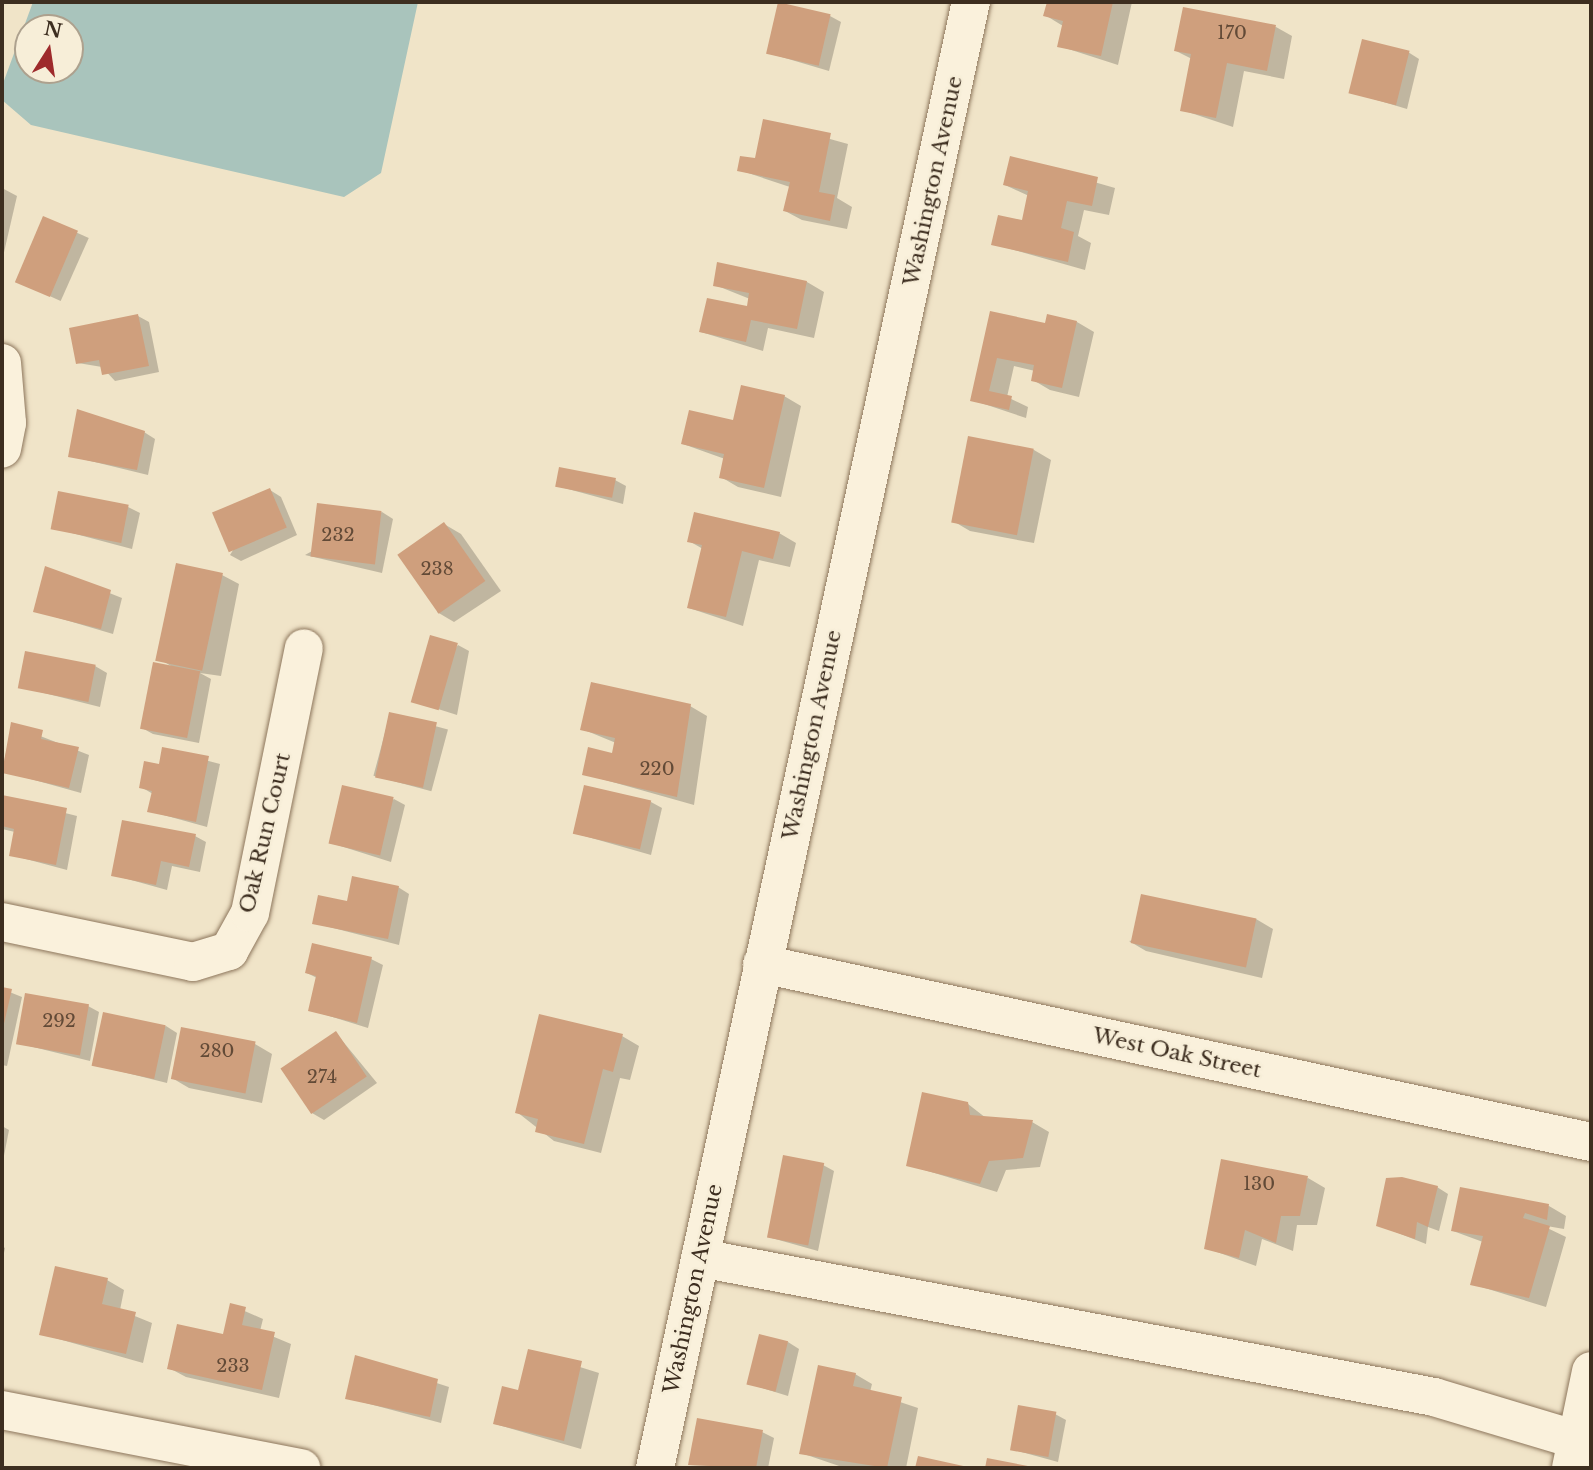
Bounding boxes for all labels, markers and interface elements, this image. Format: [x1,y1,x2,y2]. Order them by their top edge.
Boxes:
north arrow [14,14,84,84]
text: N [42,17,64,43]
house number: 170 [1217,22,1247,44]
street label: Washington Avenue [898,73,968,289]
house number: 232 [321,524,355,546]
house number: 238 [420,558,454,580]
street label: Washington Avenue [777,627,847,843]
street label: Oak Run Court [234,750,296,916]
house number: 220 [639,758,675,780]
house number: 292 [42,1010,76,1032]
street label: West Oak Street [1090,1023,1264,1083]
house number: 280 [200,1040,234,1062]
house number: 274 [307,1066,337,1088]
house number: 130 [1243,1173,1275,1195]
street label: Washington Avenue [658,1181,728,1397]
house number: 233 [216,1355,250,1377]

